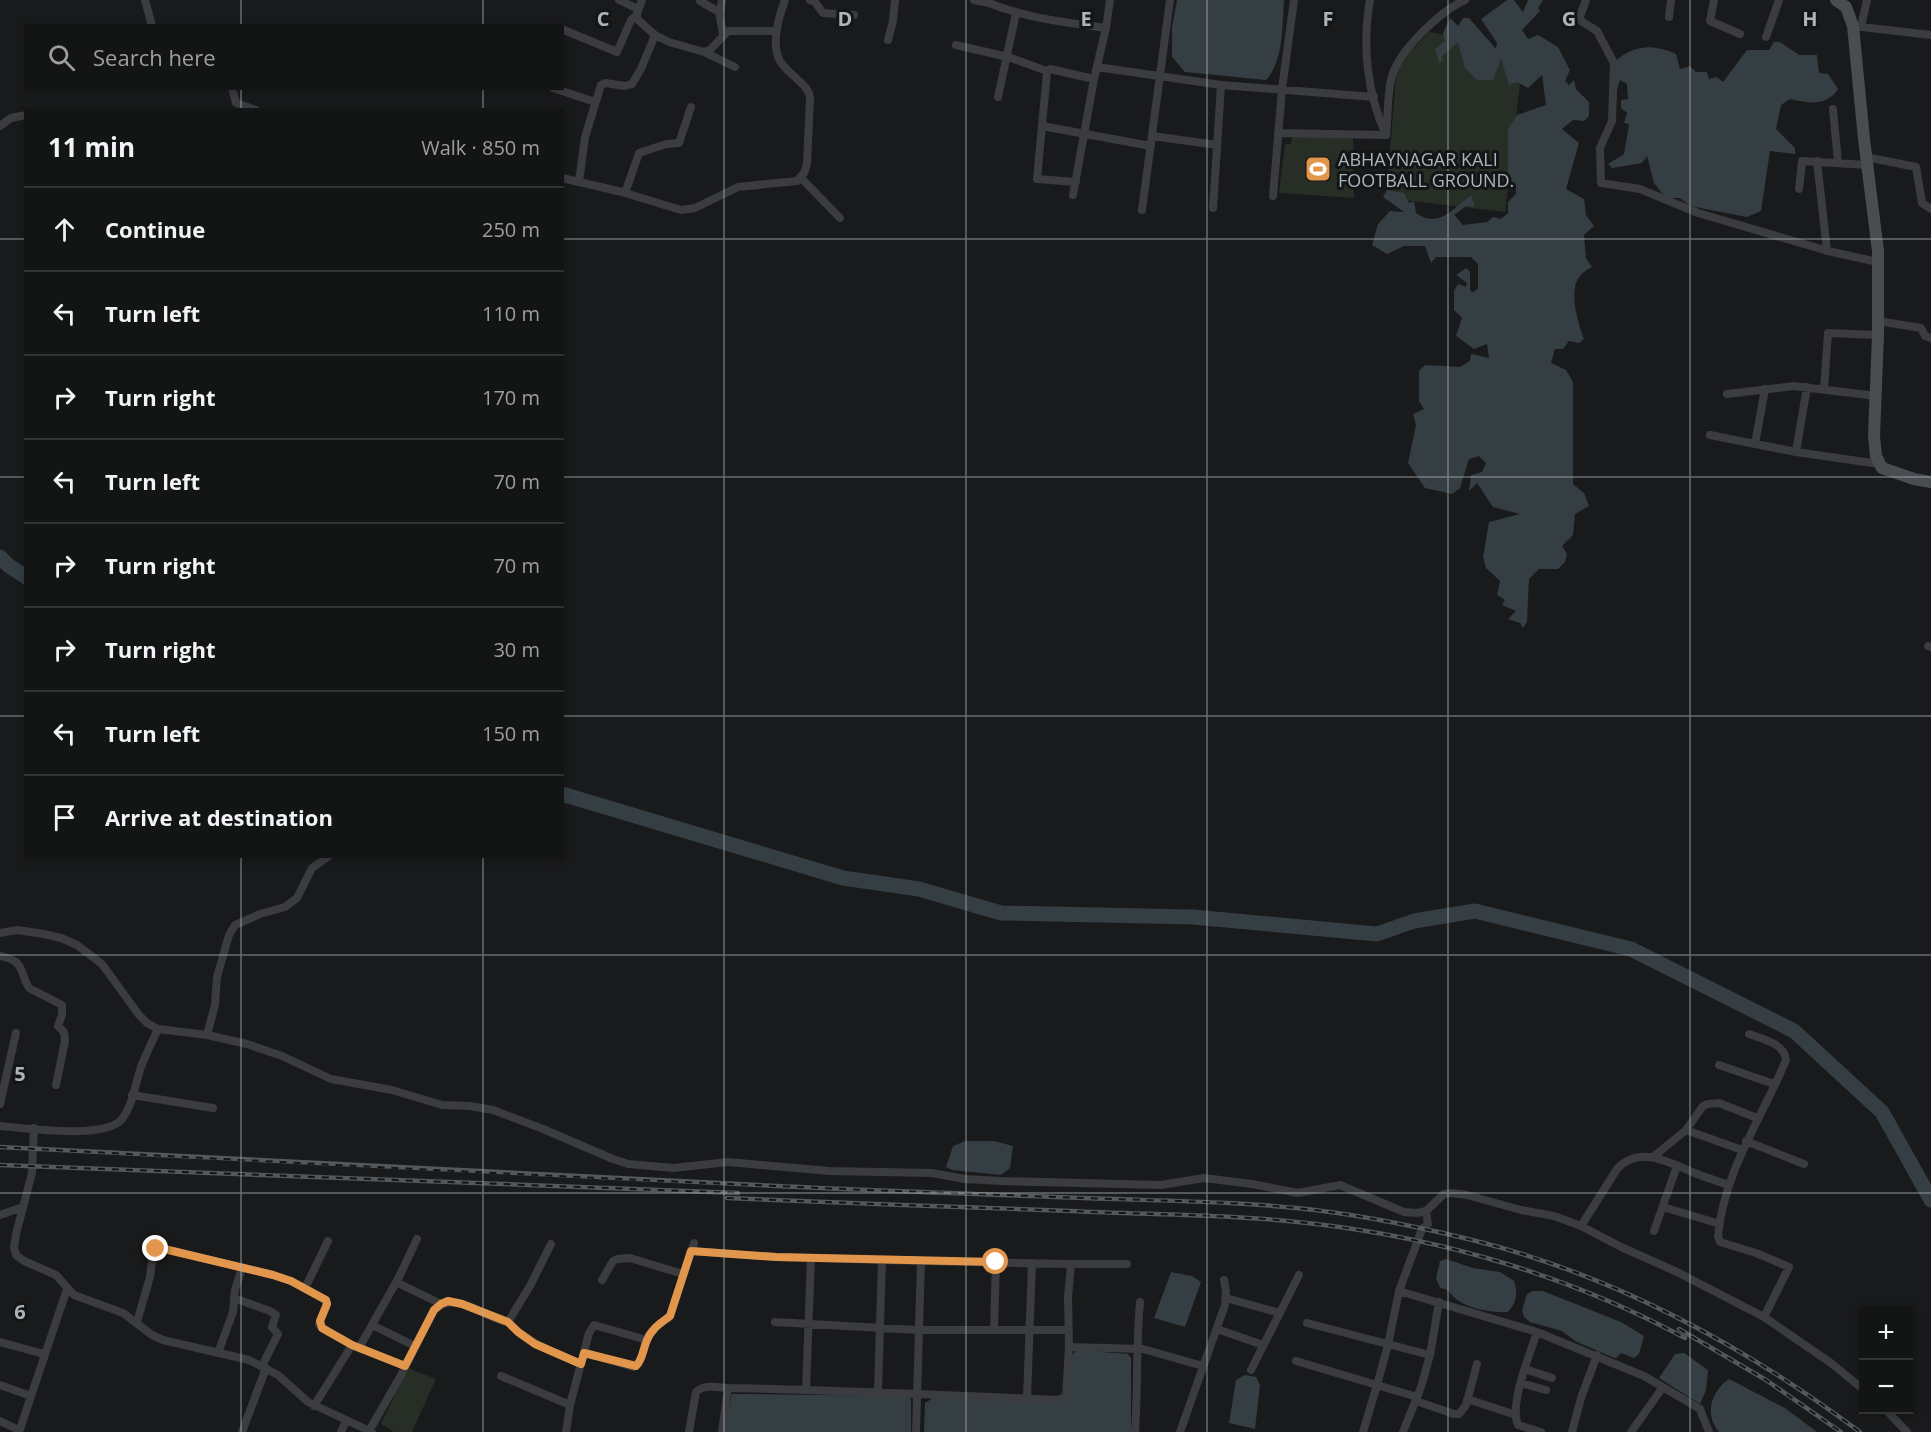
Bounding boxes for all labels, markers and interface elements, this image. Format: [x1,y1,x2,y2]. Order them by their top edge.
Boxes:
text: C [597,5,610,32]
text: D [838,5,852,32]
text: E [1080,5,1092,32]
text: F [1323,5,1333,32]
text: G [1562,5,1576,32]
text: H [1802,5,1818,32]
search box [24,24,564,90]
icon: search [45,41,78,74]
text: Search here [93,42,216,72]
text: 11 min [48,129,135,165]
text: Walk · 850 m [421,134,540,161]
place label: ABHAYNAGAR KALI FOOTBALL GROUND. [1338,147,1514,192]
sports icon: ABHAYNAGAR KALI FOOTBALL GROUND. [1303,154,1333,184]
icon: ahead [48,213,81,246]
text: Continue [105,214,205,244]
text: 250 m [482,216,540,243]
icon: left [48,297,81,330]
text: Turn left [105,298,200,328]
text: 110 m [482,300,540,327]
icon: right [48,381,81,414]
text: Turn right [105,382,216,412]
text: 170 m [482,384,540,411]
icon: left [48,465,81,498]
text: Turn left [105,466,200,496]
text: 70 m [493,468,540,495]
icon: right [48,549,81,582]
text: Turn right [105,550,216,580]
text: 70 m [493,552,540,579]
icon: right [48,633,81,666]
text: Turn right [105,634,216,664]
text: 30 m [493,636,540,663]
icon: left [48,717,81,750]
text: Turn left [105,718,200,748]
text: 150 m [482,720,540,747]
icon: arrive [48,801,81,834]
text: Arrive at destination [105,802,333,832]
text: 5 [14,1060,26,1087]
route end [142,1235,168,1261]
route start [982,1248,1008,1274]
text: 6 [14,1298,26,1325]
map controls [1859,1306,1913,1414]
button: + [1859,1306,1913,1360]
button: − [1859,1360,1913,1414]

